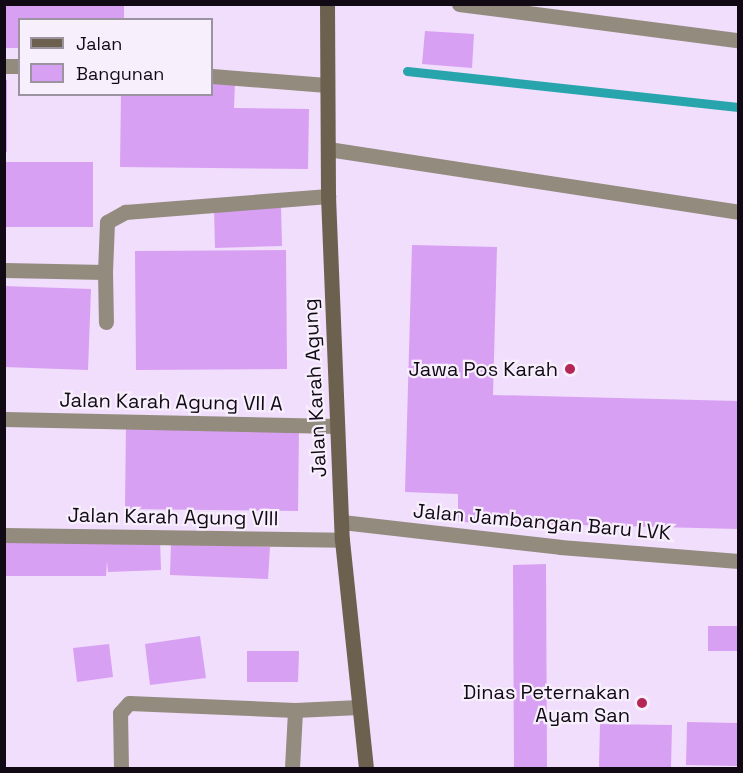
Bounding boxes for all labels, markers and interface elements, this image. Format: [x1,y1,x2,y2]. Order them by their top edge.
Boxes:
legend [18,18,213,96]
text: Jalan [76,32,122,55]
text: Bangunan [76,62,164,85]
street label: Jalan Karah Agung [298,298,332,478]
place label: Jawa Pos Karah [408,357,558,381]
marker: Jawa Pos Karah [563,362,577,376]
street label: Jalan Karah Agung VII A [59,388,283,416]
street label: Jalan Jambangan Baru LVK [412,499,672,545]
street label: Jalan Karah Agung VIII [67,503,279,531]
place label: Dinas Peternakan Ayam San [463,680,630,727]
marker: Dinas Peternakan Ayam San [635,696,649,710]

